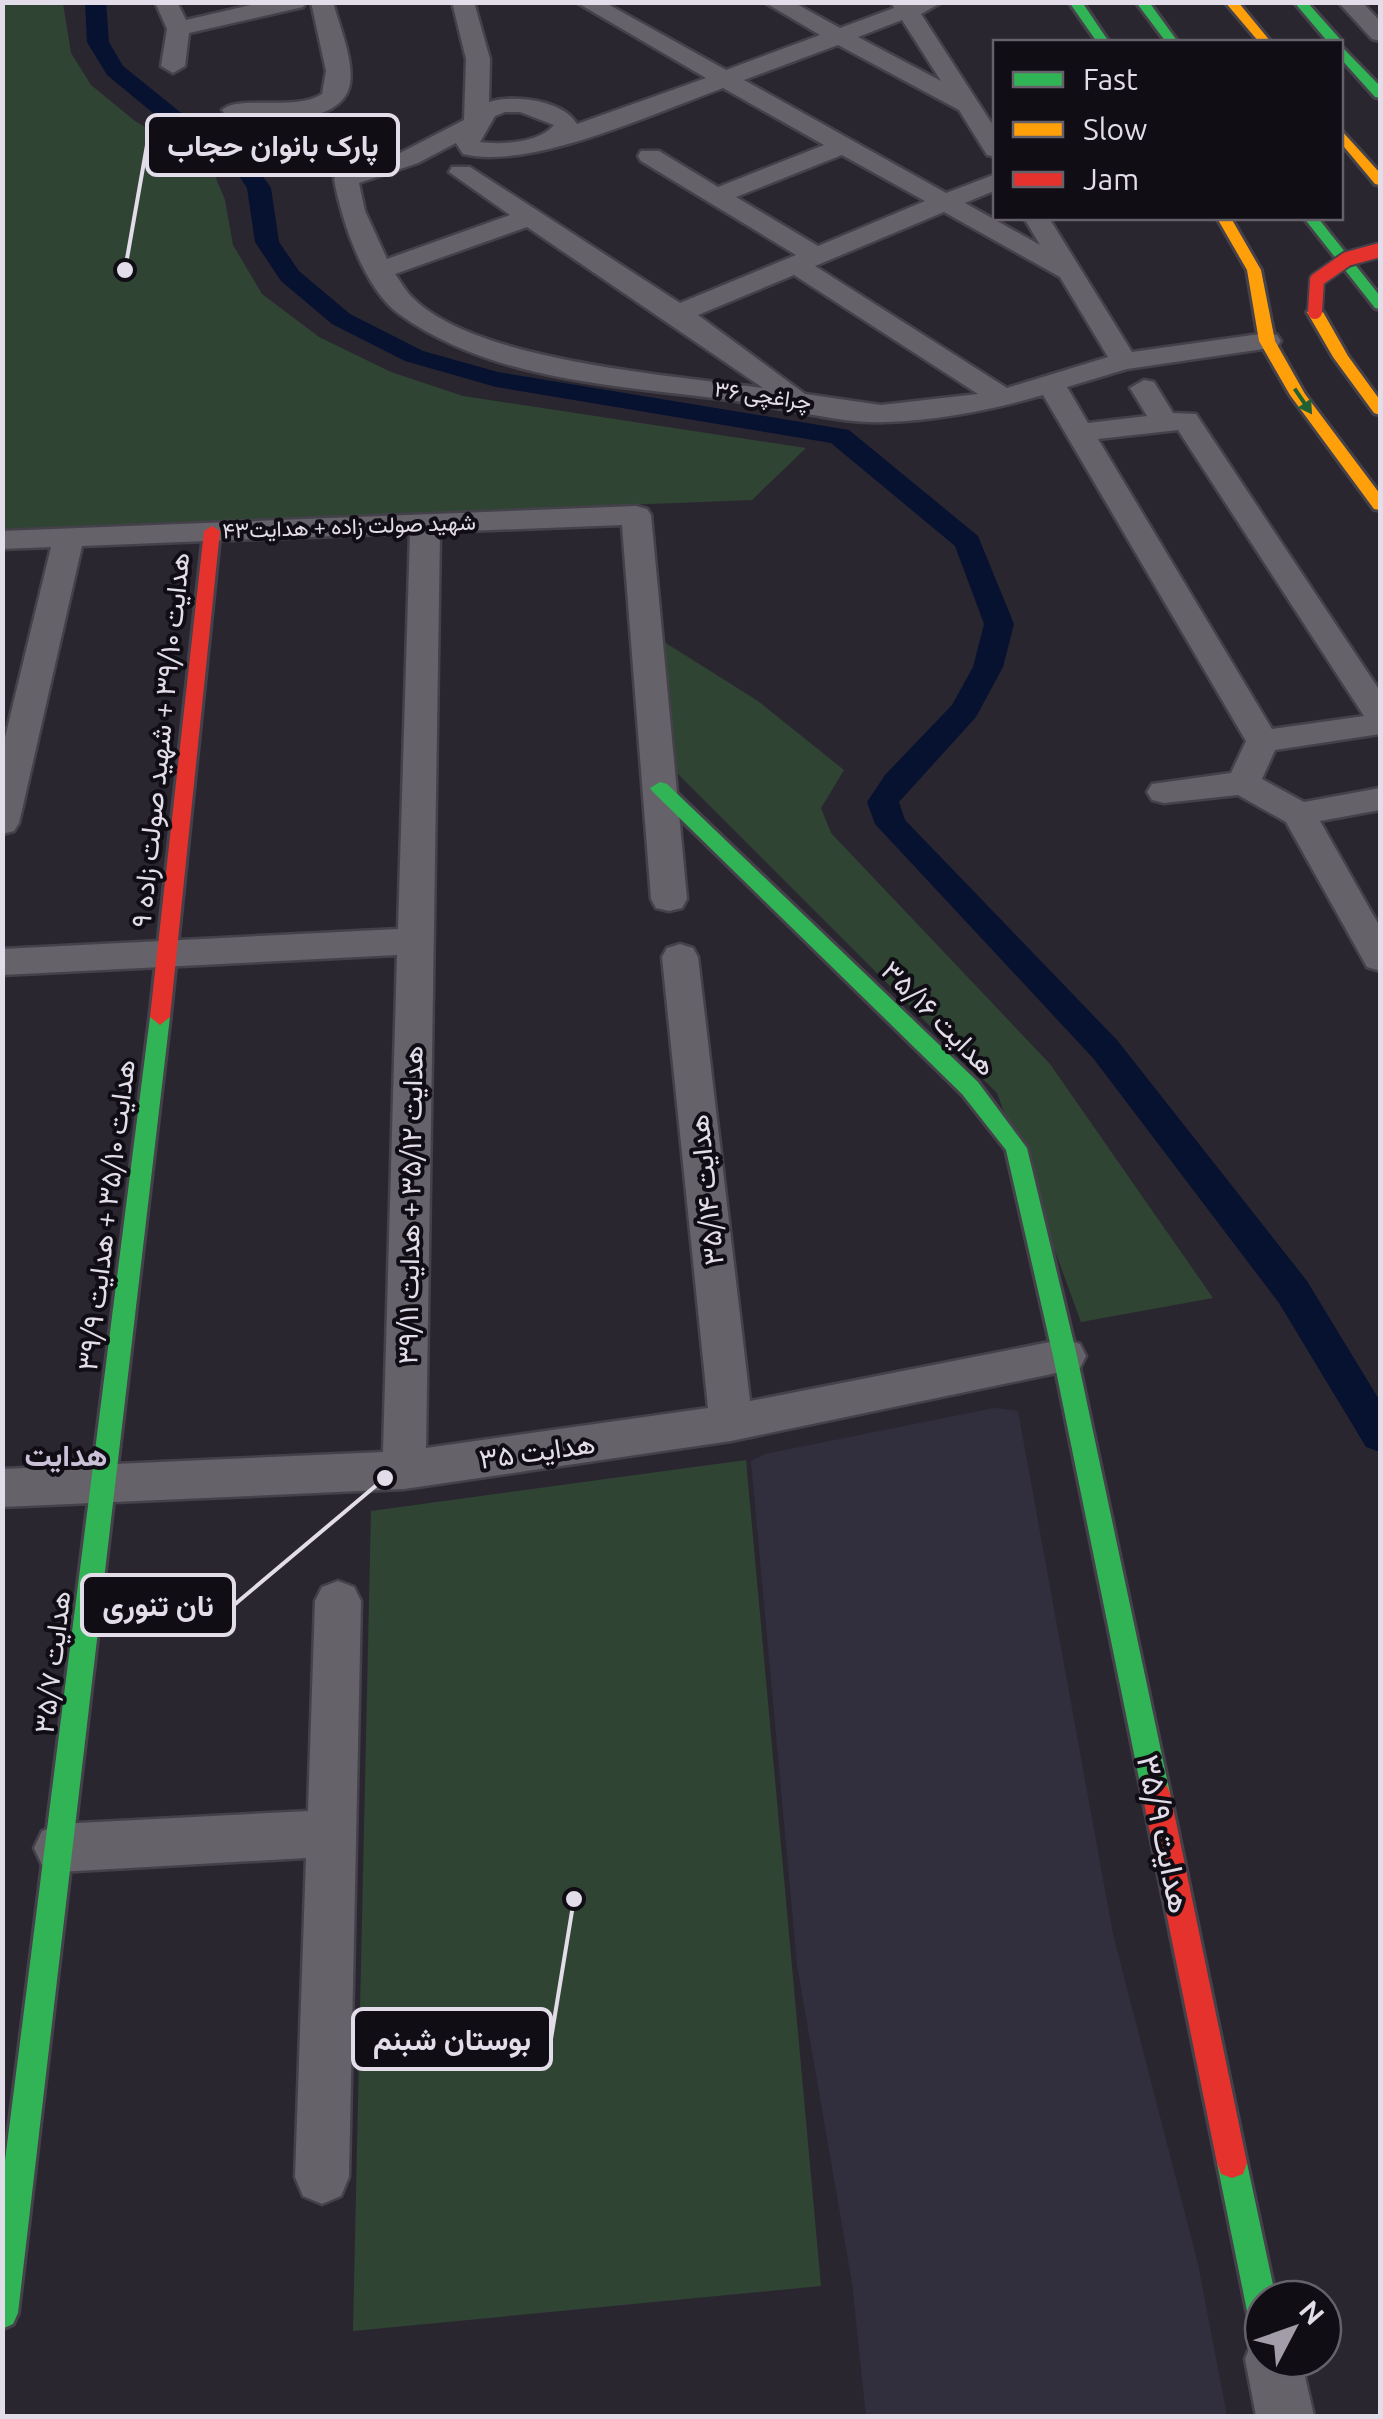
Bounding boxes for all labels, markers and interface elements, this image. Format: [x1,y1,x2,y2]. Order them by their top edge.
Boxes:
legend [993,40,1343,220]
text: Fast [1083,62,1138,96]
text: Slow [1083,112,1147,146]
callout: پارک بانوان حجاب [147,115,398,175]
text: پارک بانوان حجاب [167,128,379,166]
text: Jam [1083,162,1139,196]
street label: چراغچی ۳۶ [712,375,813,417]
one-way arrow [1293,388,1312,415]
street label: شهید صولت زاده + هدایت۴۳ [222,509,476,544]
street label: هدایت ۳۹/۱۰ + شهید صولت زاده ۹ [124,551,198,929]
street label: هدایت ۳۵/۱۶ [875,954,1003,1082]
street label: هدایت ۳۵/۱۲ + هدایت ۳۹/۱۱ [391,1045,429,1365]
street label: هدایت ۳۵/۱۰ + هدایت ۳۹/۹ [71,1057,141,1373]
street label: هدایت ۳۵/۱۴ [682,1113,730,1267]
street label: هدایت ۳۵ [477,1427,597,1475]
district label: هدایت [25,1438,107,1473]
callout: نان تنوری [82,1575,234,1635]
text: نان تنوری [102,1588,214,1624]
street label: هدایت ۳۵/۷ [27,1589,77,1735]
street label: هدایت ۳۵/۹ [1130,1751,1199,1916]
callout: بوستان شبنم [353,2009,551,2069]
text: بوستان شبنم [373,2022,531,2059]
north arrow [1243,2279,1343,2379]
text: N [1294,2294,1331,2330]

